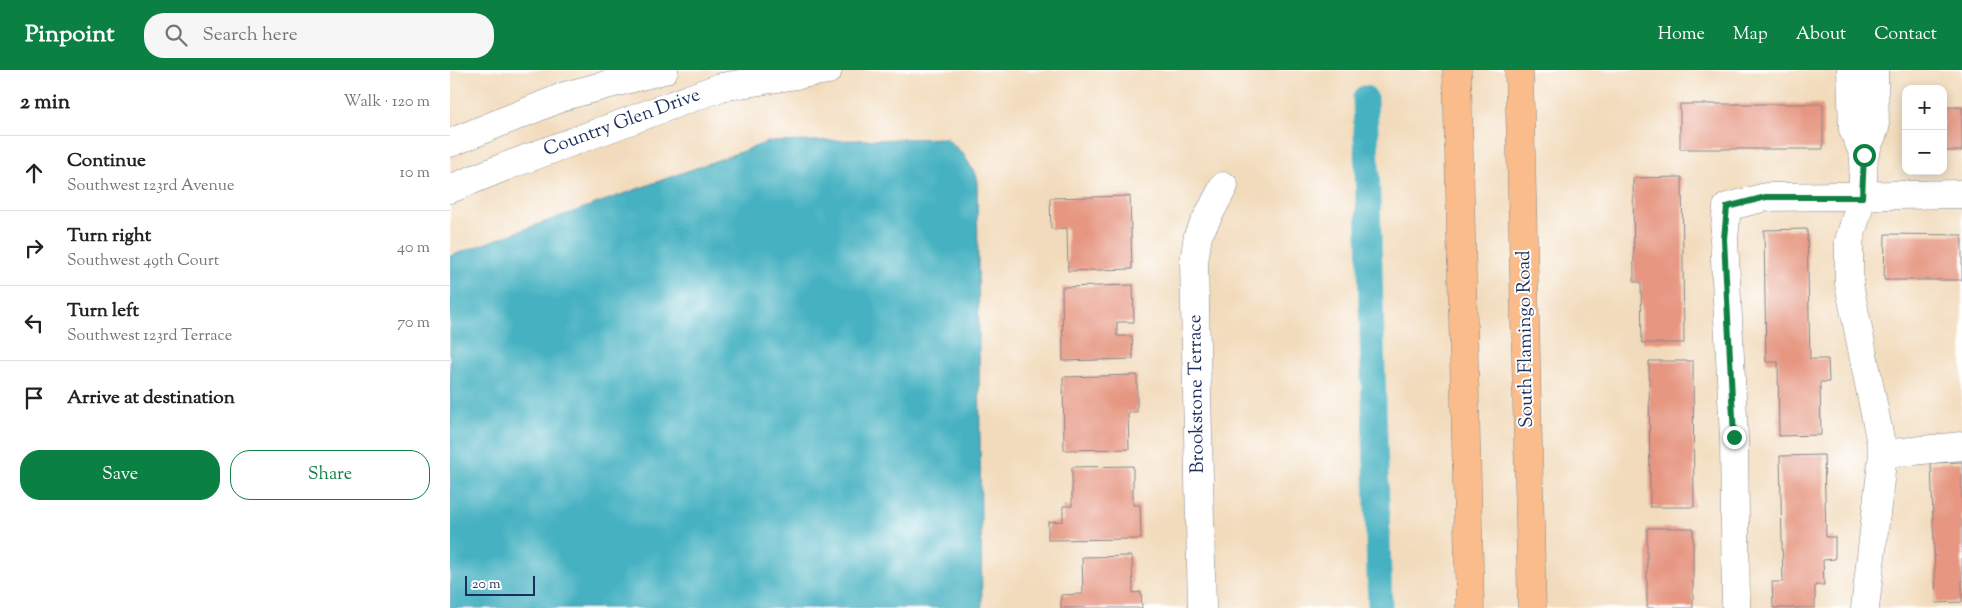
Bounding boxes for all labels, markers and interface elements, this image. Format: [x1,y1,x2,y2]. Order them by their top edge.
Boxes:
search box [144,13,494,58]
text: Pinpoint [25,18,114,52]
icon: search [162,21,190,49]
text: Search here [202,22,298,49]
text: Home [1658,22,1705,48]
text: Map [1733,22,1768,48]
text: About [1796,22,1846,48]
text: Contact [1874,22,1937,48]
street label: Country Glen Drive [540,82,704,164]
map controls [1902,85,1947,175]
button: + [1902,85,1947,130]
text: 2 min [20,88,70,118]
text: Walk · 120 m [344,91,430,114]
button: − [1902,130,1947,175]
route start [1853,144,1876,167]
text: Continue [67,148,146,175]
icon: ahead [20,159,48,187]
text: 10 m [400,162,430,185]
text: Southwest 123rd Avenue [67,175,235,198]
text: Turn right [67,223,151,250]
icon: right [20,234,48,262]
text: 40 m [397,237,430,260]
text: Southwest 49th Court [67,250,219,273]
street label: South Flamingo Road [1511,250,1541,428]
text: Turn left [67,298,139,325]
icon: left [20,309,48,337]
text: 70 m [397,312,430,335]
street label: Brookstone Terrace [1182,314,1212,474]
text: Southwest 123rd Terrace [67,325,232,348]
icon: arrive [20,384,48,412]
text: Arrive at destination [67,385,235,412]
route end [1723,426,1746,449]
button: Save [20,450,220,500]
button: Share [230,450,430,500]
scale bar [465,573,535,596]
text: 20 m [472,575,501,595]

